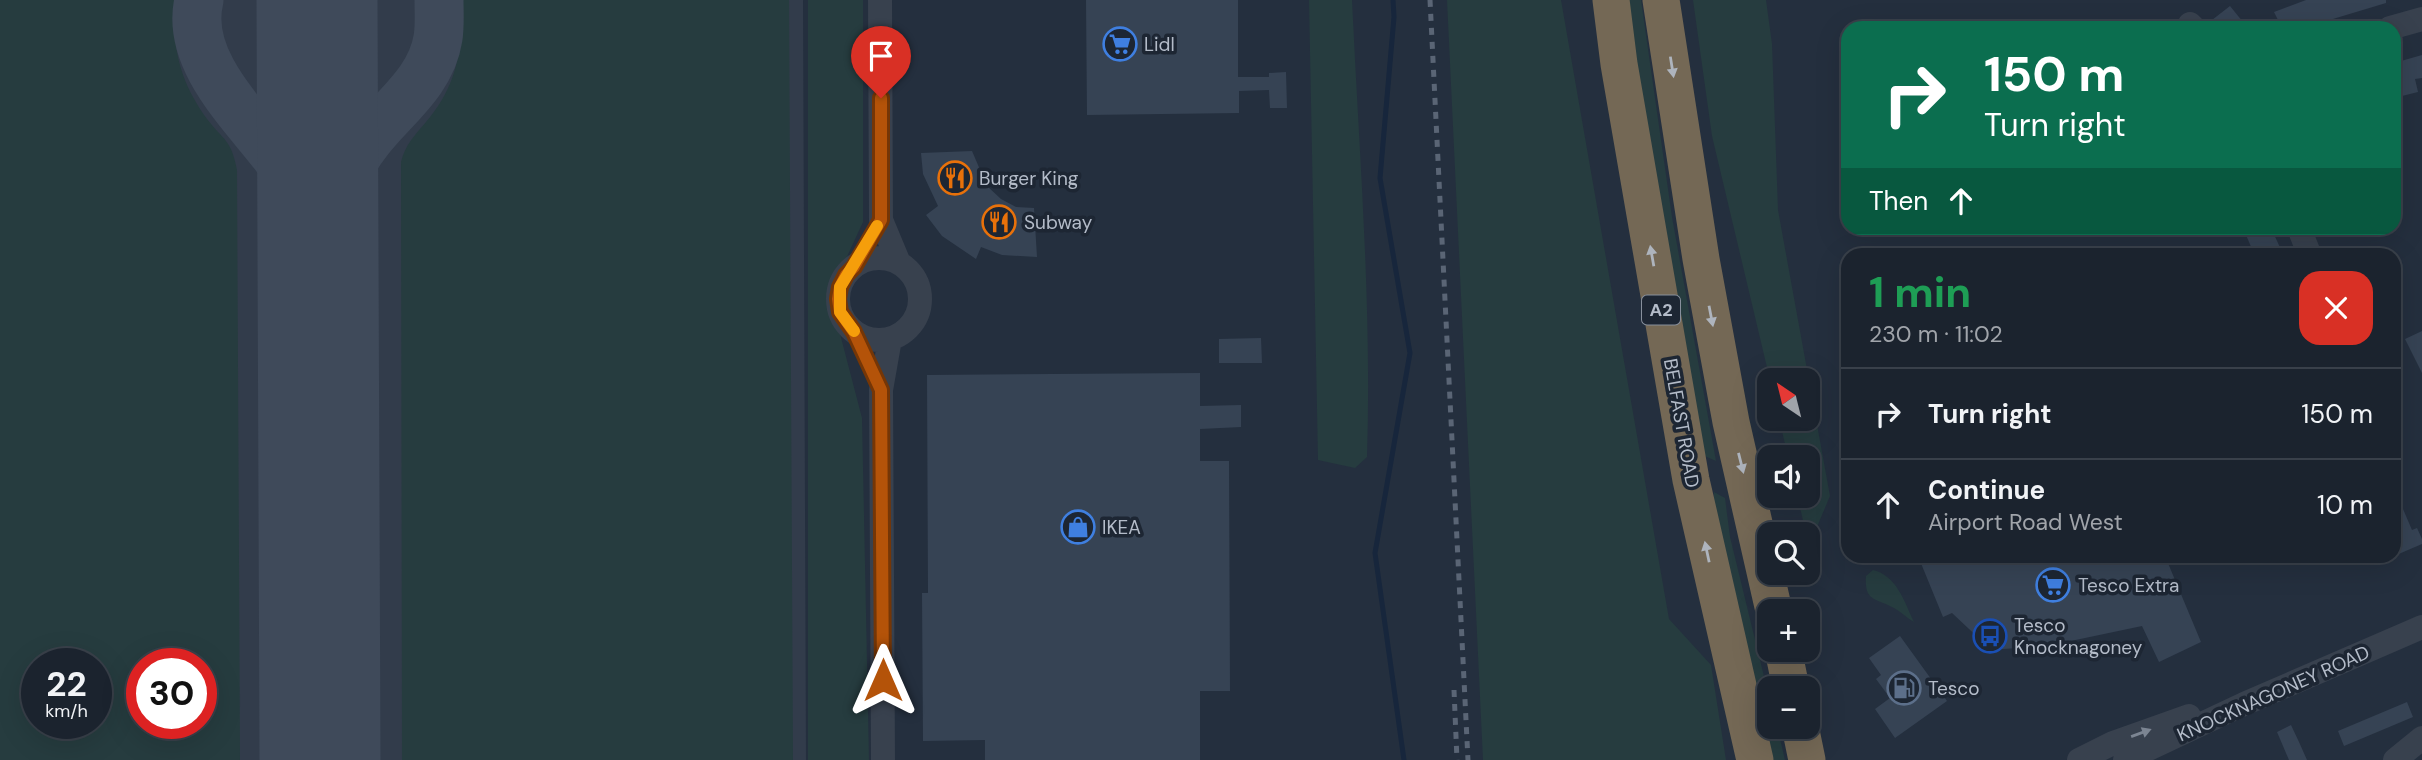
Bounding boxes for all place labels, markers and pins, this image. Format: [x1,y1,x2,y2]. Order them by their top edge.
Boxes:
supermarket icon: Lidl [1101,25,1139,63]
pin [851,26,911,98]
place label: Lidl [1144,32,1175,57]
restaurant icon: Burger King [936,159,974,197]
place label: Burger King [979,166,1079,191]
restaurant icon: Subway [980,203,1018,241]
place label: Subway [1024,210,1093,235]
shop icon: IKEA [1059,508,1097,546]
place label: IKEA [1102,515,1141,540]
supermarket icon: Tesco Extra [2034,566,2072,604]
place label: Tesco Extra [2078,573,2179,598]
place label: Tesco Knocknagoney [2014,613,2143,660]
bus stop icon: Tesco Knocknagoney [1971,617,2009,655]
fuel station icon: Tesco [1885,669,1923,707]
place label: Tesco [1928,676,1979,701]

